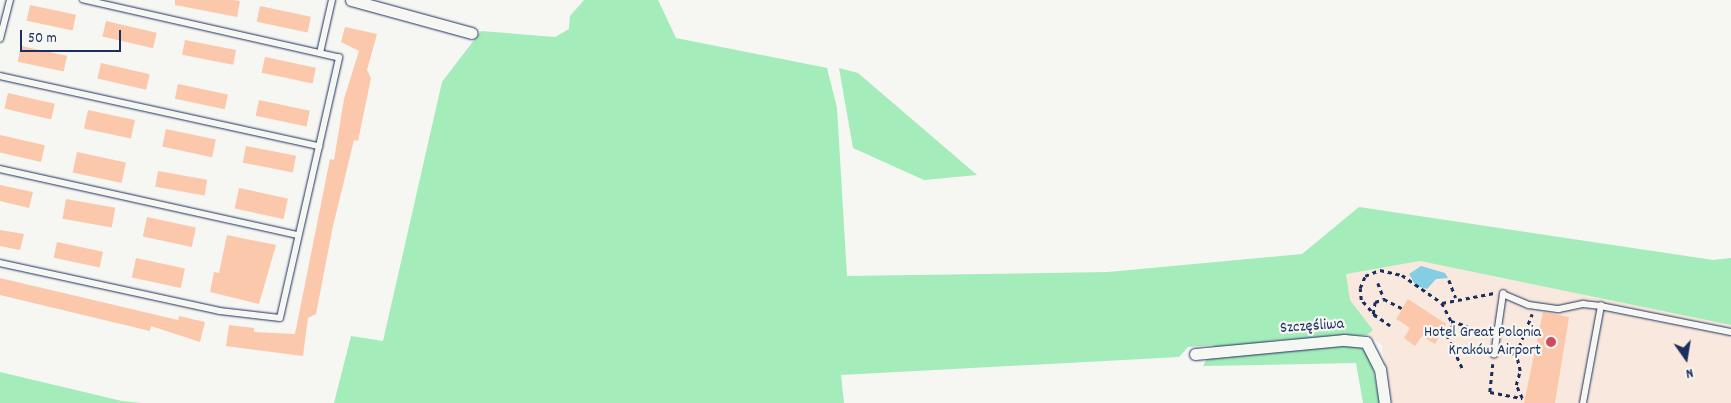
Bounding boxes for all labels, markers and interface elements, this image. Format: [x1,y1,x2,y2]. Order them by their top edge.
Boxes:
scale bar [22,20,124,52]
text: 50 m [28,28,57,50]
street label: Szczęśliwa [1279,315,1345,339]
place label: Hotel Great Polonia Kraków Airport [1424,323,1541,361]
north arrow [1661,333,1711,383]
marker: Hotel Great Polonia Kraków Airport [1545,336,1557,348]
text: N [1684,362,1695,383]

